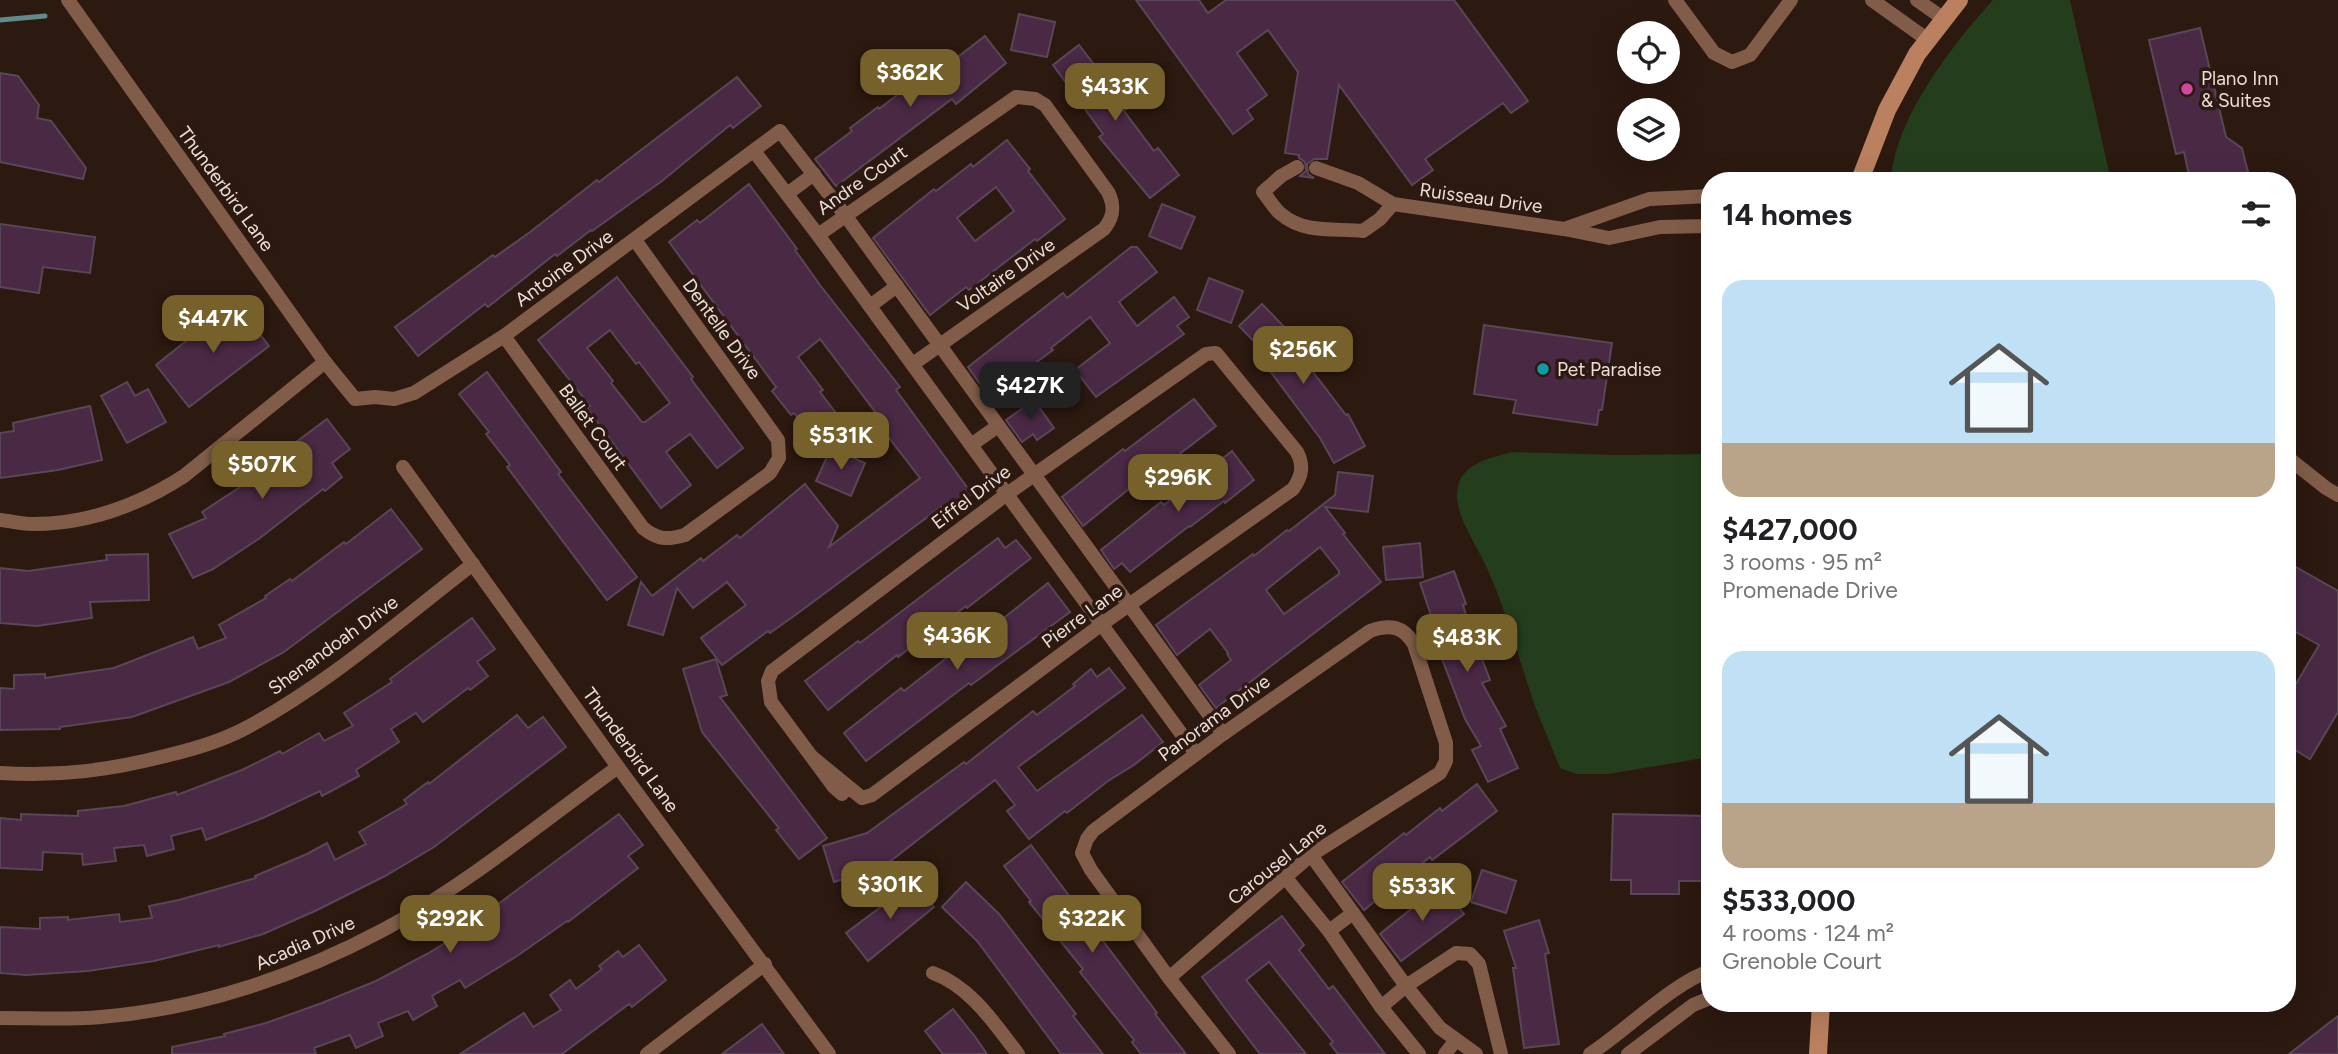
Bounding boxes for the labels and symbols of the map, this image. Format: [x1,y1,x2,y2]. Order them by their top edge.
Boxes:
pin: $362K [861,50,959,109]
pin: $433K [1066,64,1164,123]
place label: Plano Inn & Suites [2201,67,2279,112]
marker: Plano Inn & Suites [2179,81,2195,97]
street label: Thunderbird Lane [173,122,279,256]
street label: Andre Court [812,140,912,220]
street label: Ruisseau Drive [1418,178,1544,218]
street label: Antoine Drive [510,225,618,311]
street label: Voltaire Drive [953,233,1059,317]
street label: Dentelle Drive [678,274,766,384]
pin: $447K [164,296,262,355]
pin: $256K [1254,326,1352,386]
place label: Pet Paradise [1557,358,1661,381]
marker: Pet Paradise [1535,361,1551,377]
pin: $427K [981,362,1079,422]
street label: Ballet Court [554,379,632,475]
pin: $531K [792,412,890,472]
pin: $507K [213,442,311,501]
pin: $296K [1129,454,1227,514]
street label: Eiffel Drive [927,460,1015,534]
street label: Pierre Lane [1037,579,1127,653]
street label: Shenandoah Drive [264,590,402,700]
pin: $436K [908,612,1006,672]
pin: $483K [1418,614,1516,674]
street label: Panorama Drive [1154,670,1274,766]
street label: Thunderbird Lane [578,683,684,817]
street label: Carousel Lane [1223,816,1331,910]
pin: $301K [841,862,939,921]
pin: $533K [1373,864,1471,923]
pin: $292K [401,895,499,955]
pin: $322K [1043,895,1141,955]
street label: Acadia Drive [252,911,358,975]

